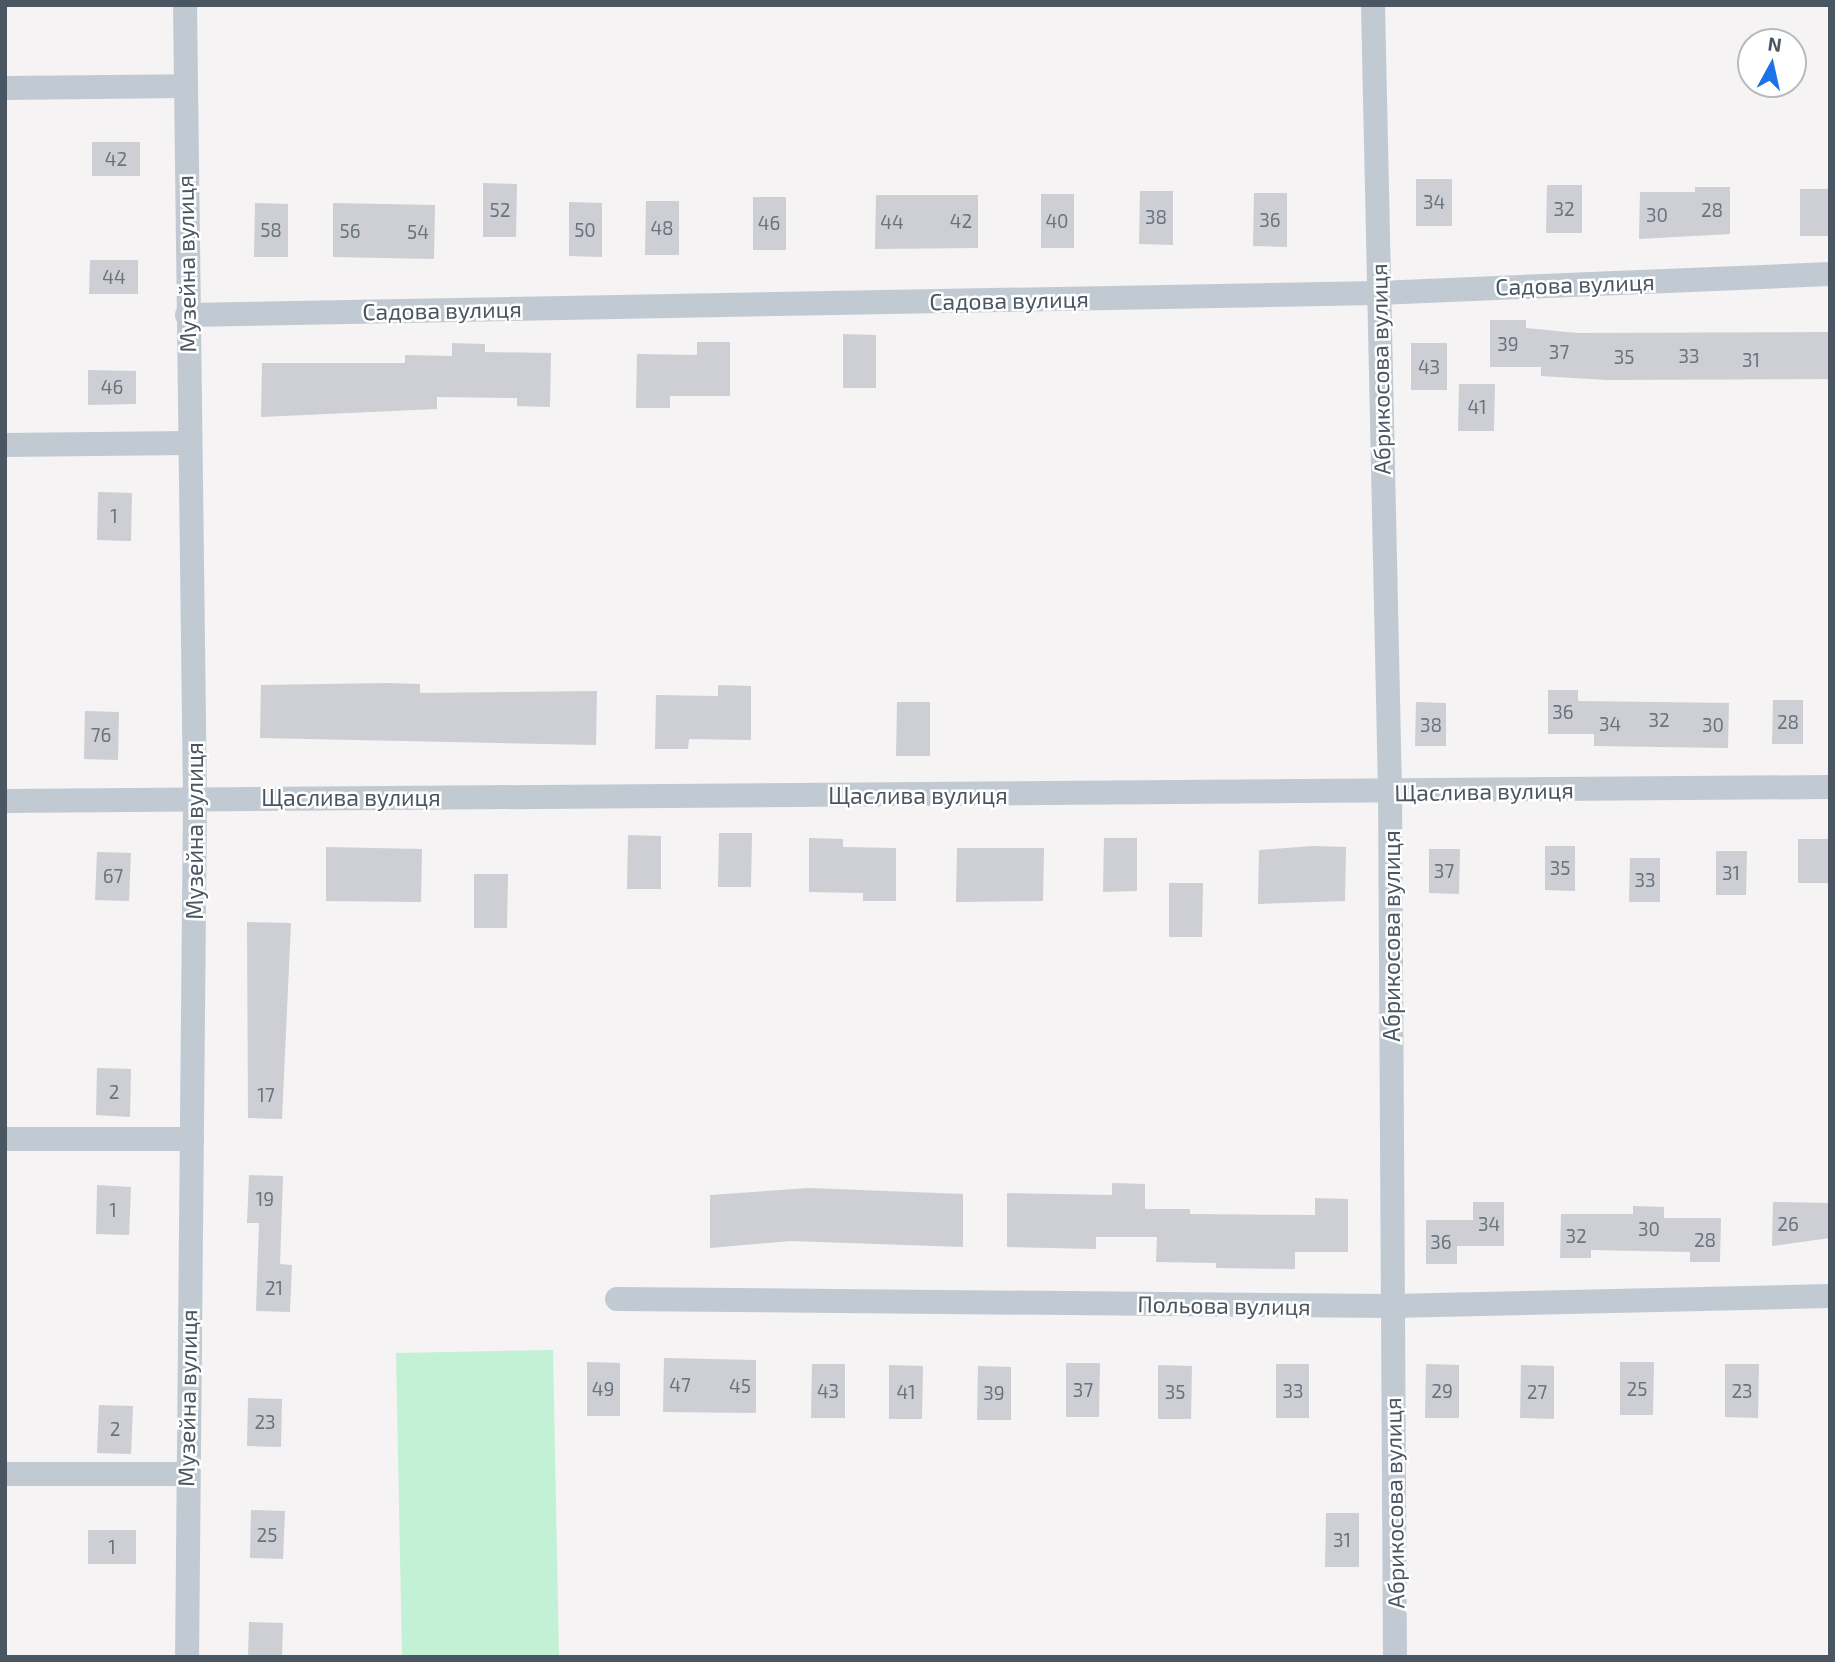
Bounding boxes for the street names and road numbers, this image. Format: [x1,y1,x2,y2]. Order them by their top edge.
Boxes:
street label: Музейна вулиця [171,175,201,353]
street label: Абрикосова вулиця [1364,263,1396,475]
street label: Садова вулиця [1495,267,1655,301]
street label: Садова вулиця [929,285,1089,315]
street label: Садова вулиця [362,295,522,325]
street label: Музейна вулиця [180,742,208,920]
street label: Щаслива вулиця [1394,776,1574,806]
street label: Щаслива вулиця [828,781,1008,809]
street label: Щаслива вулиця [261,783,441,811]
street label: Абрикосова вулиця [1377,830,1405,1042]
street label: Польова вулиця [1137,1290,1311,1320]
street label: Музейна вулиця [172,1309,202,1487]
street label: Абрикосова вулиця [1378,1397,1410,1609]

